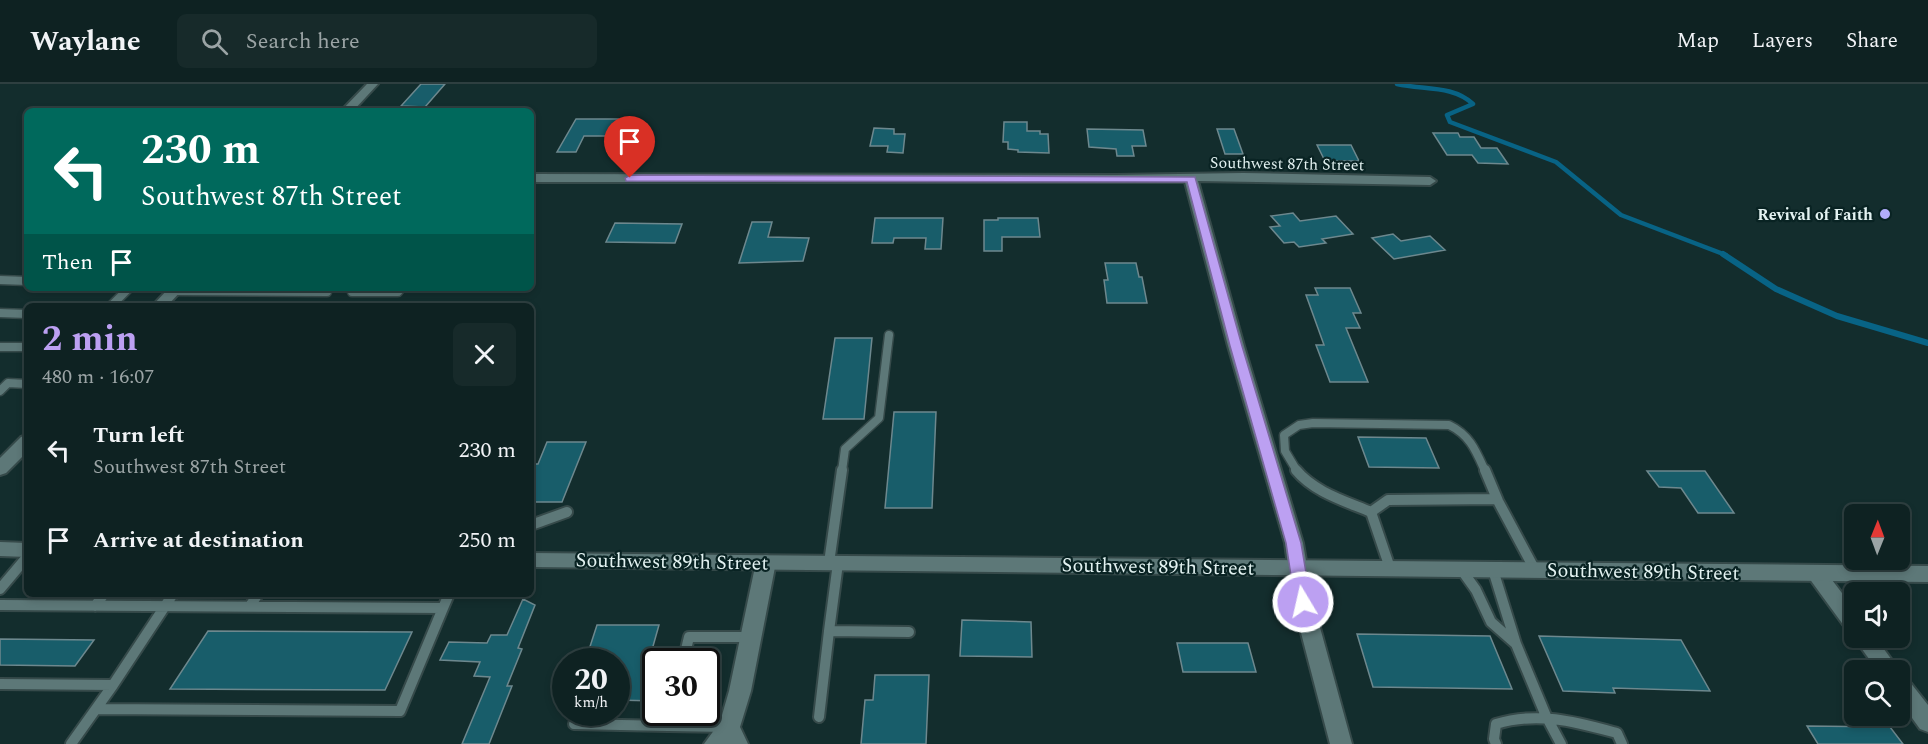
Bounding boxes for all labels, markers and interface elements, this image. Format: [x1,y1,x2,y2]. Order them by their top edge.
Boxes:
search box [177,14,597,68]
text: Waylane [30,20,141,63]
icon: search [198,25,231,58]
text: Search here [246,25,360,58]
text: Map [1677,25,1719,57]
text: Layers [1752,25,1813,57]
text: Share [1846,25,1898,57]
pin [604,116,655,178]
text: 230 m [141,119,260,182]
icon: arrive [613,125,646,158]
icon: left [42,132,120,210]
street label: Southwest 87th Street [1210,151,1365,177]
text: Southwest 87th Street [141,176,402,218]
place label: Revival of Faith [1757,203,1873,227]
marker: Revival of Faith [1878,207,1892,221]
text: Then [42,246,93,279]
icon: arrive [105,246,138,279]
text: 2 min [42,312,138,367]
button: close [453,323,516,386]
text: 480 m · 16:07 [42,362,154,392]
text: Turn left [93,419,185,452]
icon: left [42,434,75,467]
text: 230 m [459,434,516,467]
text: Southwest 87th Street [93,452,286,482]
north arrow [1844,504,1910,570]
map controls [1844,504,1910,726]
icon: arrive [42,524,75,557]
text: Arrive at destination [93,524,304,557]
text: 250 m [459,524,516,557]
street label: Southwest 89th Street [575,545,769,579]
street label: Southwest 89th Street [1061,550,1255,584]
street label: Southwest 89th Street [1546,555,1740,589]
position arrow [1271,570,1335,634]
button: sound [1844,582,1910,648]
speed limit sign: 30 [642,648,720,726]
text: 20 [574,657,608,703]
button: search [1844,660,1910,726]
text: km/h [574,691,608,714]

